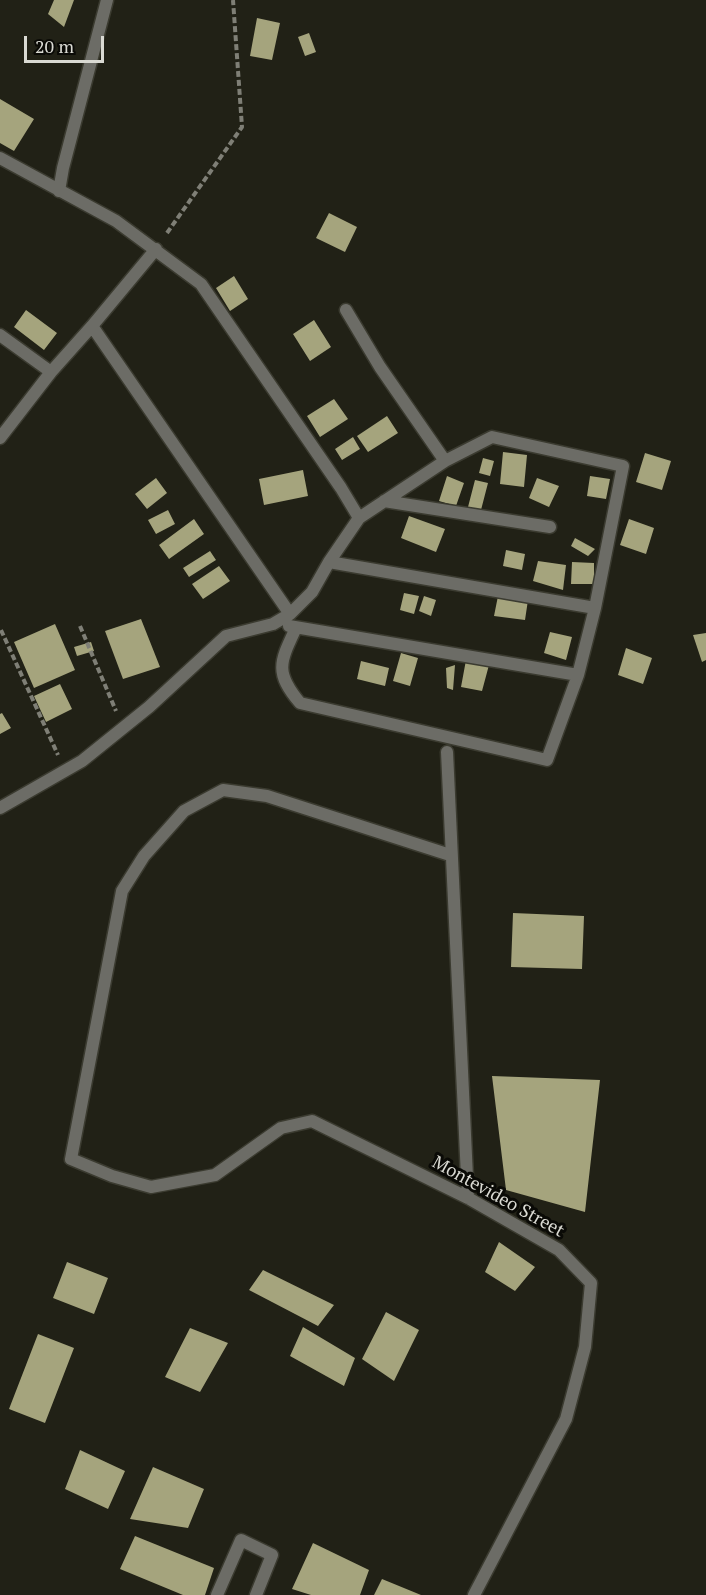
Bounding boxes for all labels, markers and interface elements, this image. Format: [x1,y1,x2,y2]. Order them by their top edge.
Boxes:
scale bar [27,24,106,62]
text: 20 m [35,34,74,58]
street label: Montevideo Street [428,1152,568,1242]

